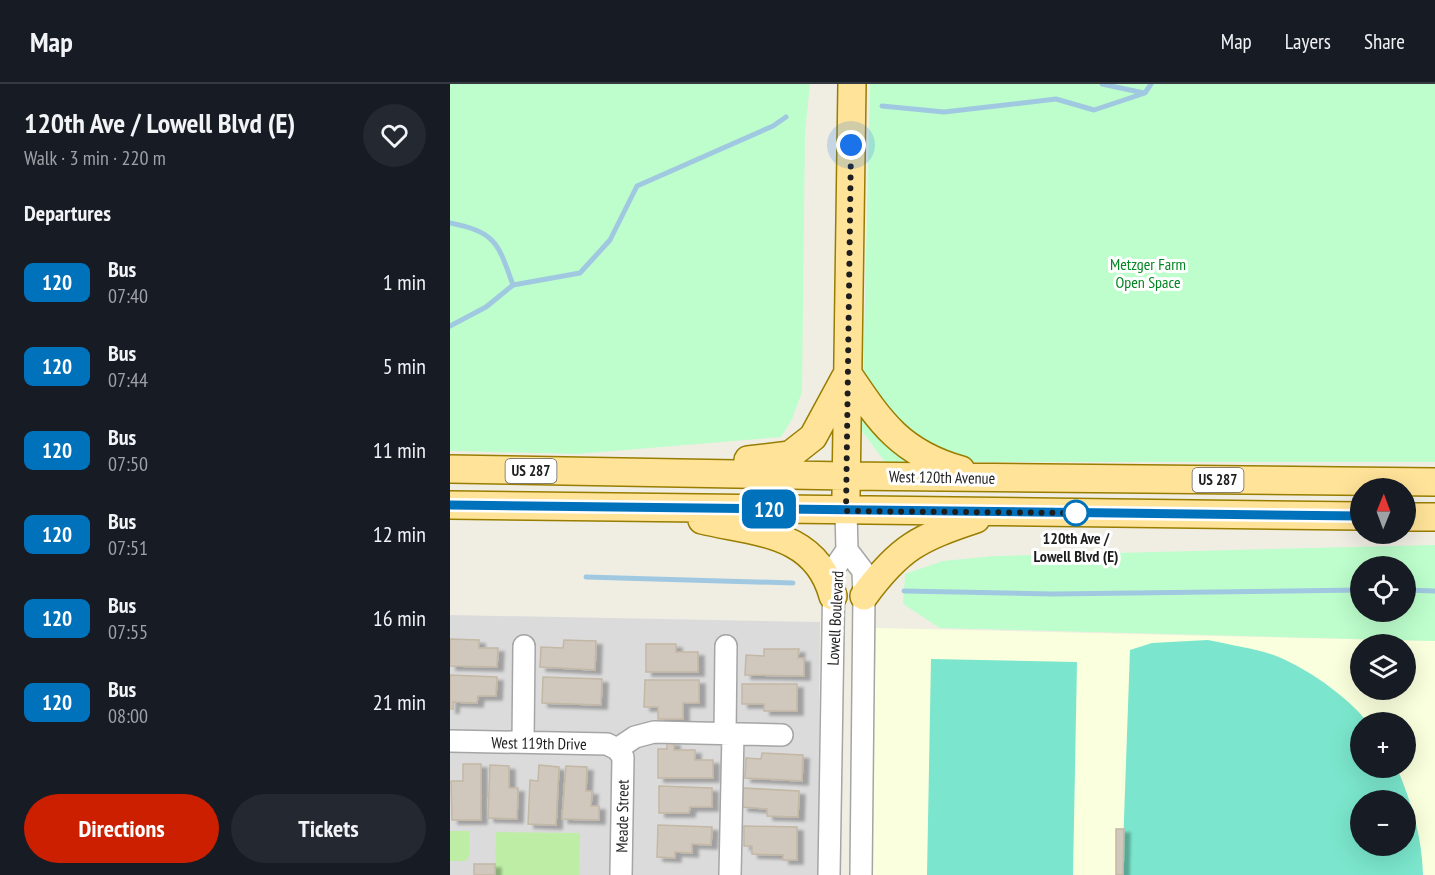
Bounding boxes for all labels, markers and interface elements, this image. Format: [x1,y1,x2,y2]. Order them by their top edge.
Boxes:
text: Map [30,23,73,60]
text: Map [1221,28,1252,55]
text: Layers [1285,28,1331,55]
text: Share [1364,28,1405,55]
text: 120th Ave / Lowell Blvd (E) [24,104,295,141]
button: heart [363,104,426,167]
your location [836,130,866,160]
text: Walk · 3 min · 220 m [24,145,166,171]
text: Departures [24,199,111,227]
park label: Metzger Farm Open Space [1110,254,1186,292]
text: Bus [108,255,136,283]
text: 1 min [383,268,426,296]
text: 120 [42,269,72,296]
text: 07:40 [108,283,148,309]
text: Bus [108,339,136,367]
text: 5 min [383,352,426,380]
text: 120 [42,353,72,380]
text: 07:44 [108,367,148,393]
text: Bus [108,423,136,451]
text: 11 min [373,436,426,464]
text: 120 [42,437,72,464]
text: 07:50 [108,451,148,477]
road number: US 287 [506,459,556,483]
street label: West 120th Avenue [889,466,995,488]
road number: US 287 [1192,468,1244,492]
north arrow [1350,478,1416,544]
map controls [1350,478,1416,856]
line badge: 120 [734,490,804,528]
text: 120 [754,496,784,523]
marker: 120th Ave / Lowell Blvd (E) [1063,500,1089,526]
text: Bus [108,507,136,535]
text: 12 min [373,520,426,548]
text: 120 [42,521,72,548]
place label: 120th Ave / Lowell Blvd (E) [1034,528,1119,566]
text: 07:51 [108,535,148,561]
button: locate [1350,556,1416,622]
street label: Lowell Boulevard [823,570,847,666]
text: Bus [108,591,136,619]
text: 16 min [373,604,426,632]
text: 120 [42,605,72,632]
text: 07:55 [108,619,148,645]
button: layers [1350,634,1416,700]
text: Bus [108,675,136,703]
text: 21 min [373,688,426,716]
text: 120 [42,689,72,716]
text: 08:00 [108,703,148,729]
button: + [1350,712,1416,778]
street label: West 119th Drive [491,732,587,754]
street label: Meade Street [611,779,633,853]
button: − [1350,790,1416,856]
button: Directions [24,794,219,863]
button: Tickets [231,794,426,863]

